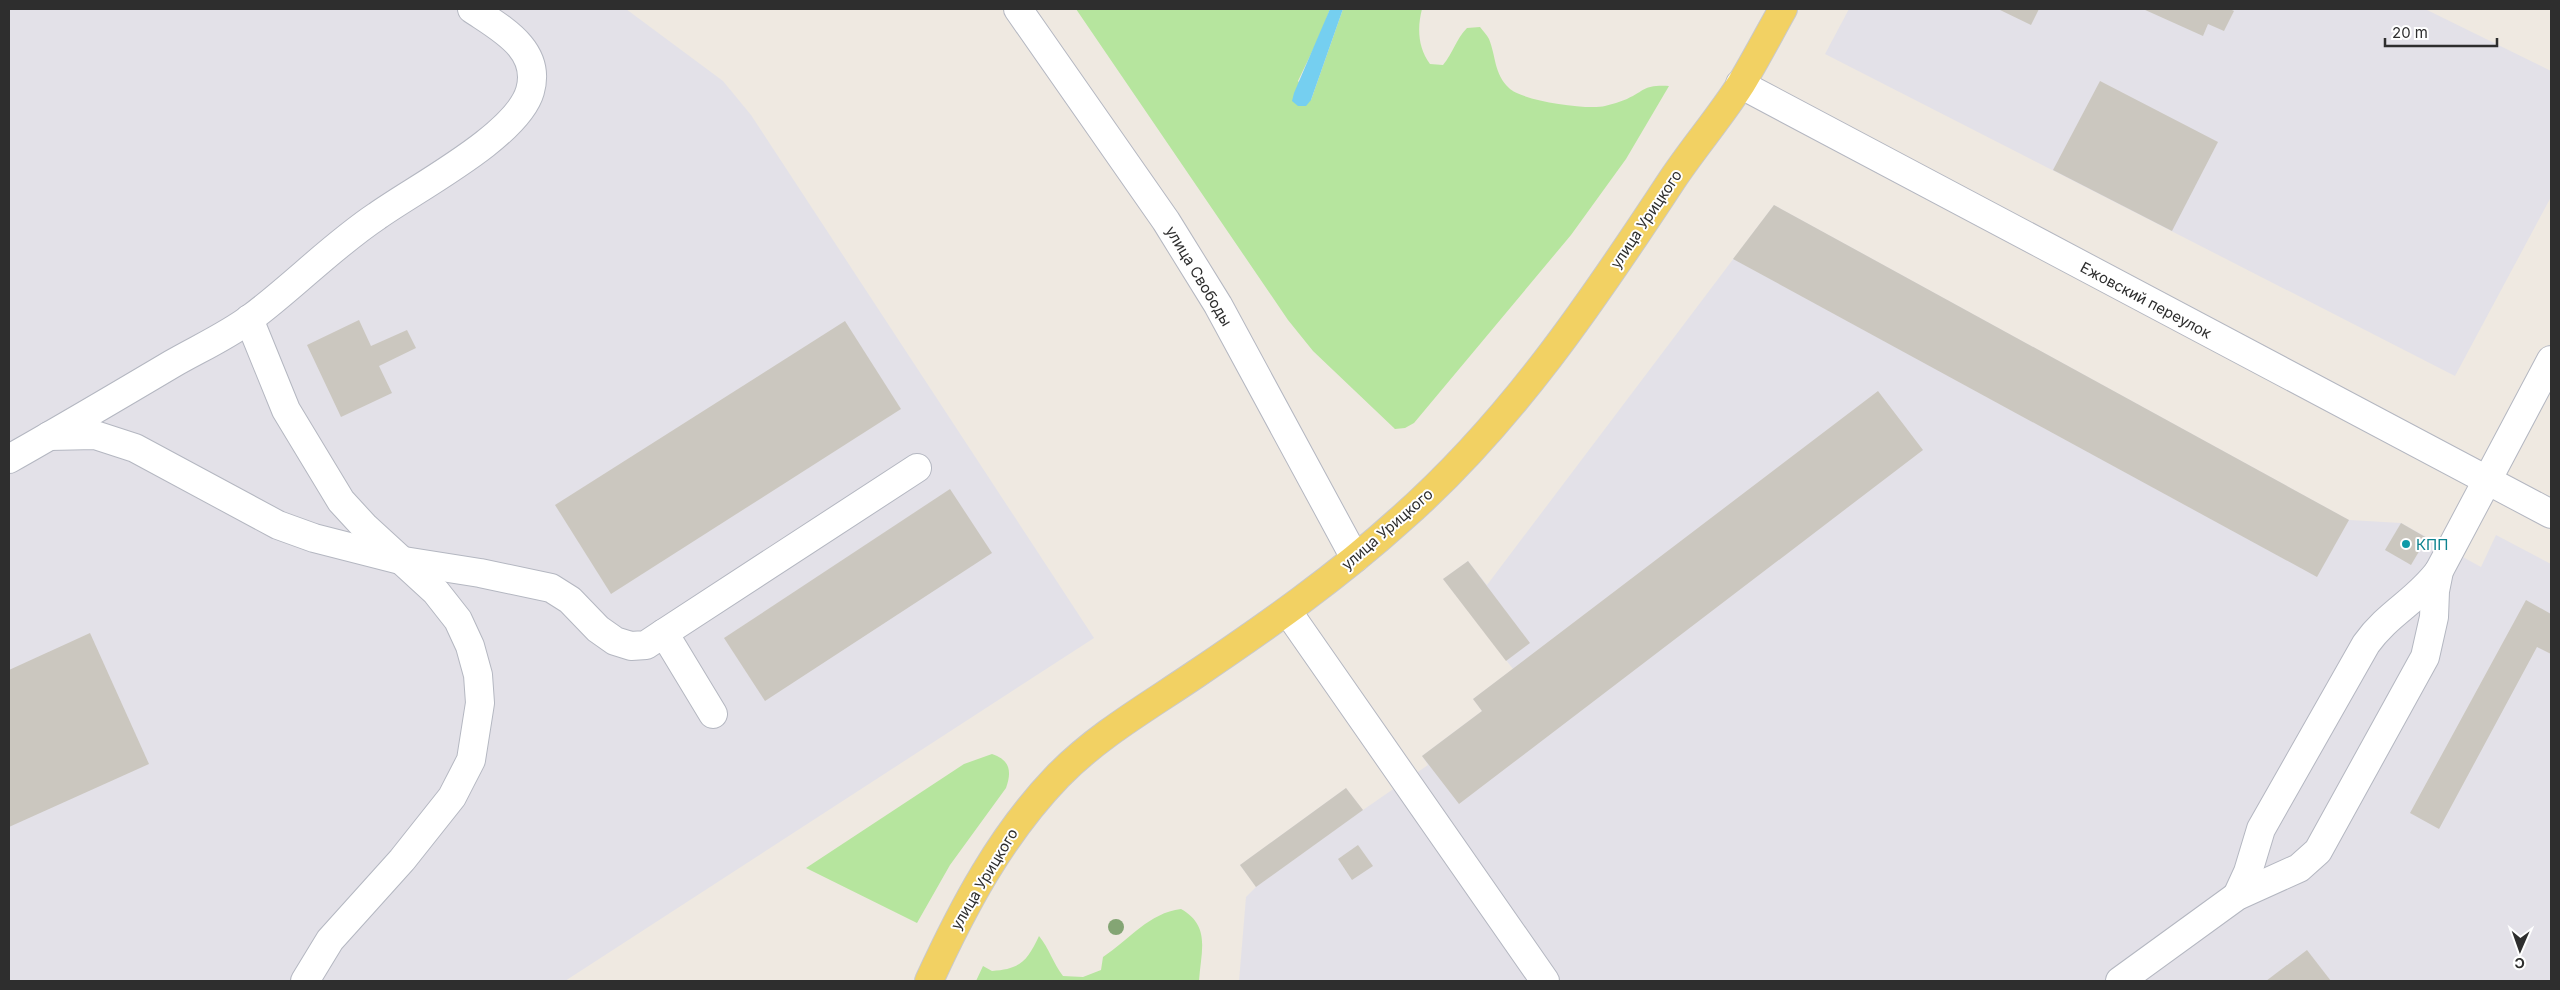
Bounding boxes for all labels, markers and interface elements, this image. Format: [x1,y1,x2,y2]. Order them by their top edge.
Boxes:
scale bar [2385,15,2498,47]
text: 20 m [2392,23,2428,42]
street label: улица Урицкого [1606,166,1686,272]
street label: улица Свободы [1162,222,1236,330]
street label: Ежовский переулок [2077,257,2215,343]
street label: улица Урицкого [1337,484,1437,574]
place label: КПП [2416,535,2448,554]
marker: КПП [2400,538,2412,550]
street label: улица Урицкого [946,825,1022,933]
north arrow [2495,925,2545,975]
text: С [2514,955,2525,972]

